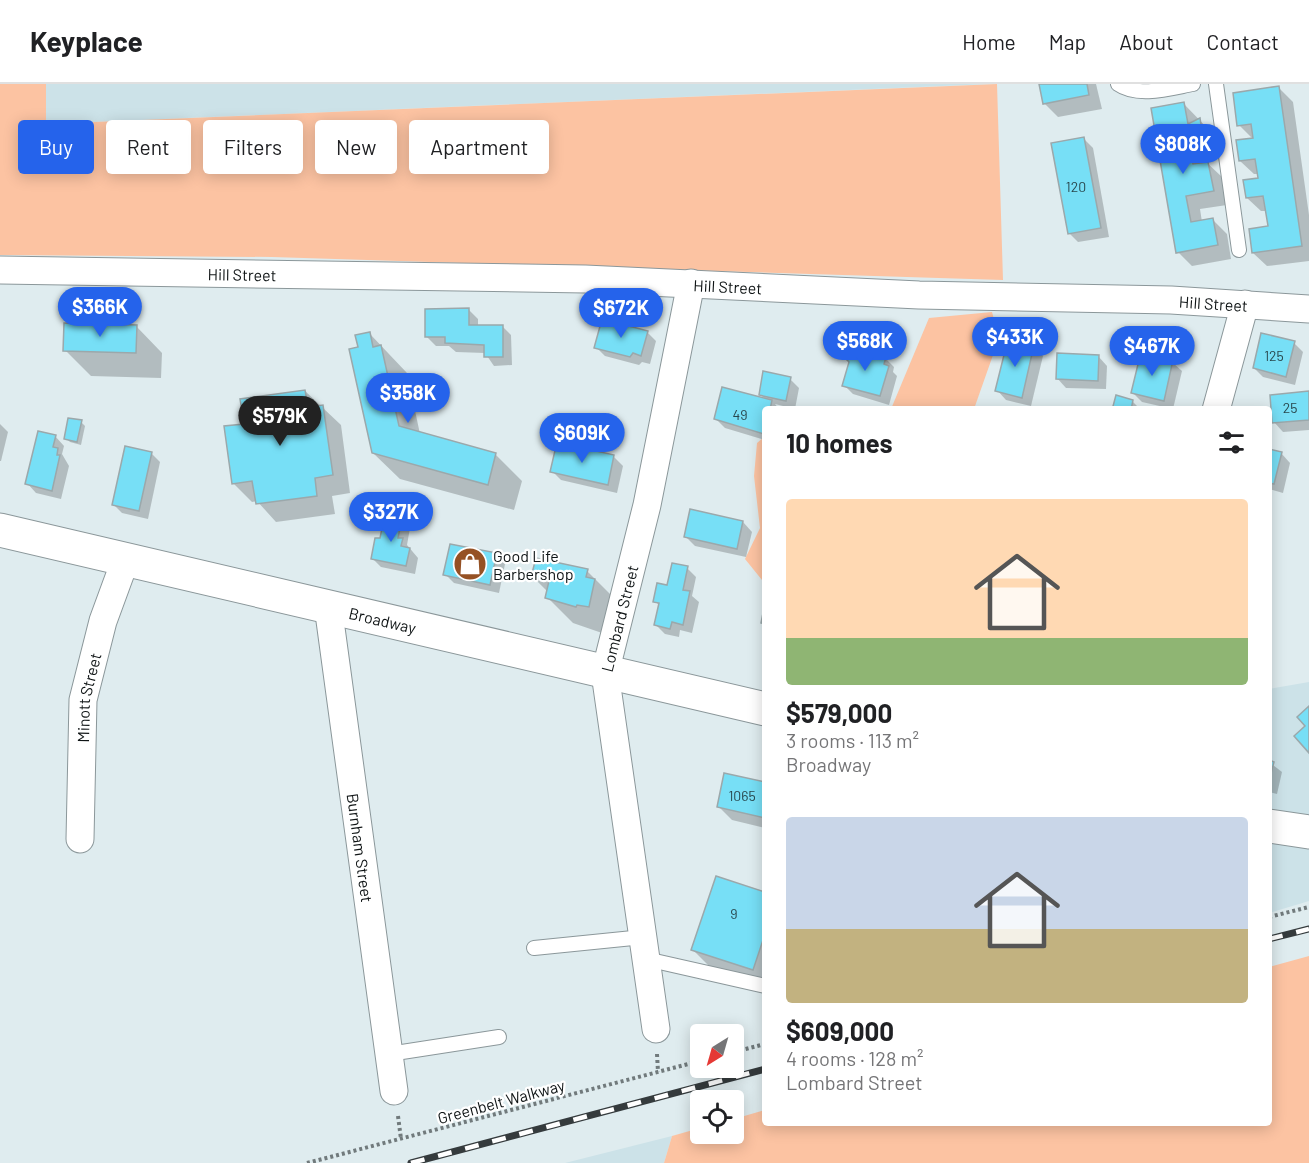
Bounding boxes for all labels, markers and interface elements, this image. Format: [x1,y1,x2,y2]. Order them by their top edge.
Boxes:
text: Keyplace [30,24,143,58]
text: Home [962,29,1016,54]
text: Map [1049,29,1086,54]
text: About [1119,29,1174,54]
text: Contact [1207,29,1279,54]
chip: Buy [18,120,94,174]
chip: Rent [106,120,191,174]
chip: Filters [203,120,303,174]
chip: New [315,120,397,174]
chip: Apartment [409,120,549,174]
pin: $808K [1141,124,1225,175]
text: $808K [1155,131,1212,155]
house number: 120 [1066,178,1086,195]
street label: Hill Street [207,264,277,284]
street label: Hill Street [693,275,763,297]
pin: $366K [58,287,142,338]
pin: $672K [579,288,663,339]
street label: Hill Street [1178,291,1248,314]
text: $366K [72,294,128,318]
text: $672K [593,295,649,319]
pin: $433K [973,317,1057,368]
pin: $568K [823,321,907,372]
text: $433K [986,324,1044,348]
pin: $467K [1110,326,1194,377]
text: $568K [837,328,893,352]
text: $467K [1124,333,1180,357]
house number: 125 [1264,347,1284,364]
pin: $358K [366,373,450,424]
text: $358K [380,380,436,404]
pin: $579K [238,396,322,447]
house number: 25 [1283,399,1297,416]
text: $579K [252,403,308,427]
house number: 49 [732,406,748,423]
pin: $609K [540,413,624,464]
text: $609K [554,420,610,444]
icon: filters [1215,426,1248,459]
text: 10 homes [786,427,893,458]
pin: $327K [349,492,433,543]
text: $327K [363,499,419,523]
icon: home [963,538,1071,646]
shop icon: Good Life Barbershop [452,546,488,582]
place label: Good Life Barbershop [493,546,574,583]
street label: Lombard Street [596,563,641,674]
street label: Broadway [347,603,419,637]
street label: Minott Street [73,651,104,743]
text: $579,000 [786,697,892,728]
text: 3 rooms · 113 m² [786,728,919,752]
text: Broadway [786,752,871,776]
house number: 1065 [728,787,756,804]
street label: Burnham Street [344,792,378,903]
icon: home [963,856,1071,964]
house number: 9 [730,905,738,922]
text: $609,000 [786,1015,894,1046]
north arrow [690,1024,744,1078]
map controls [690,1024,744,1144]
text: 4 rooms · 128 m² [786,1046,924,1070]
text: Lombard Street [786,1070,923,1094]
street label: Greenbelt Walkway [435,1075,567,1127]
button: locate [690,1090,744,1144]

